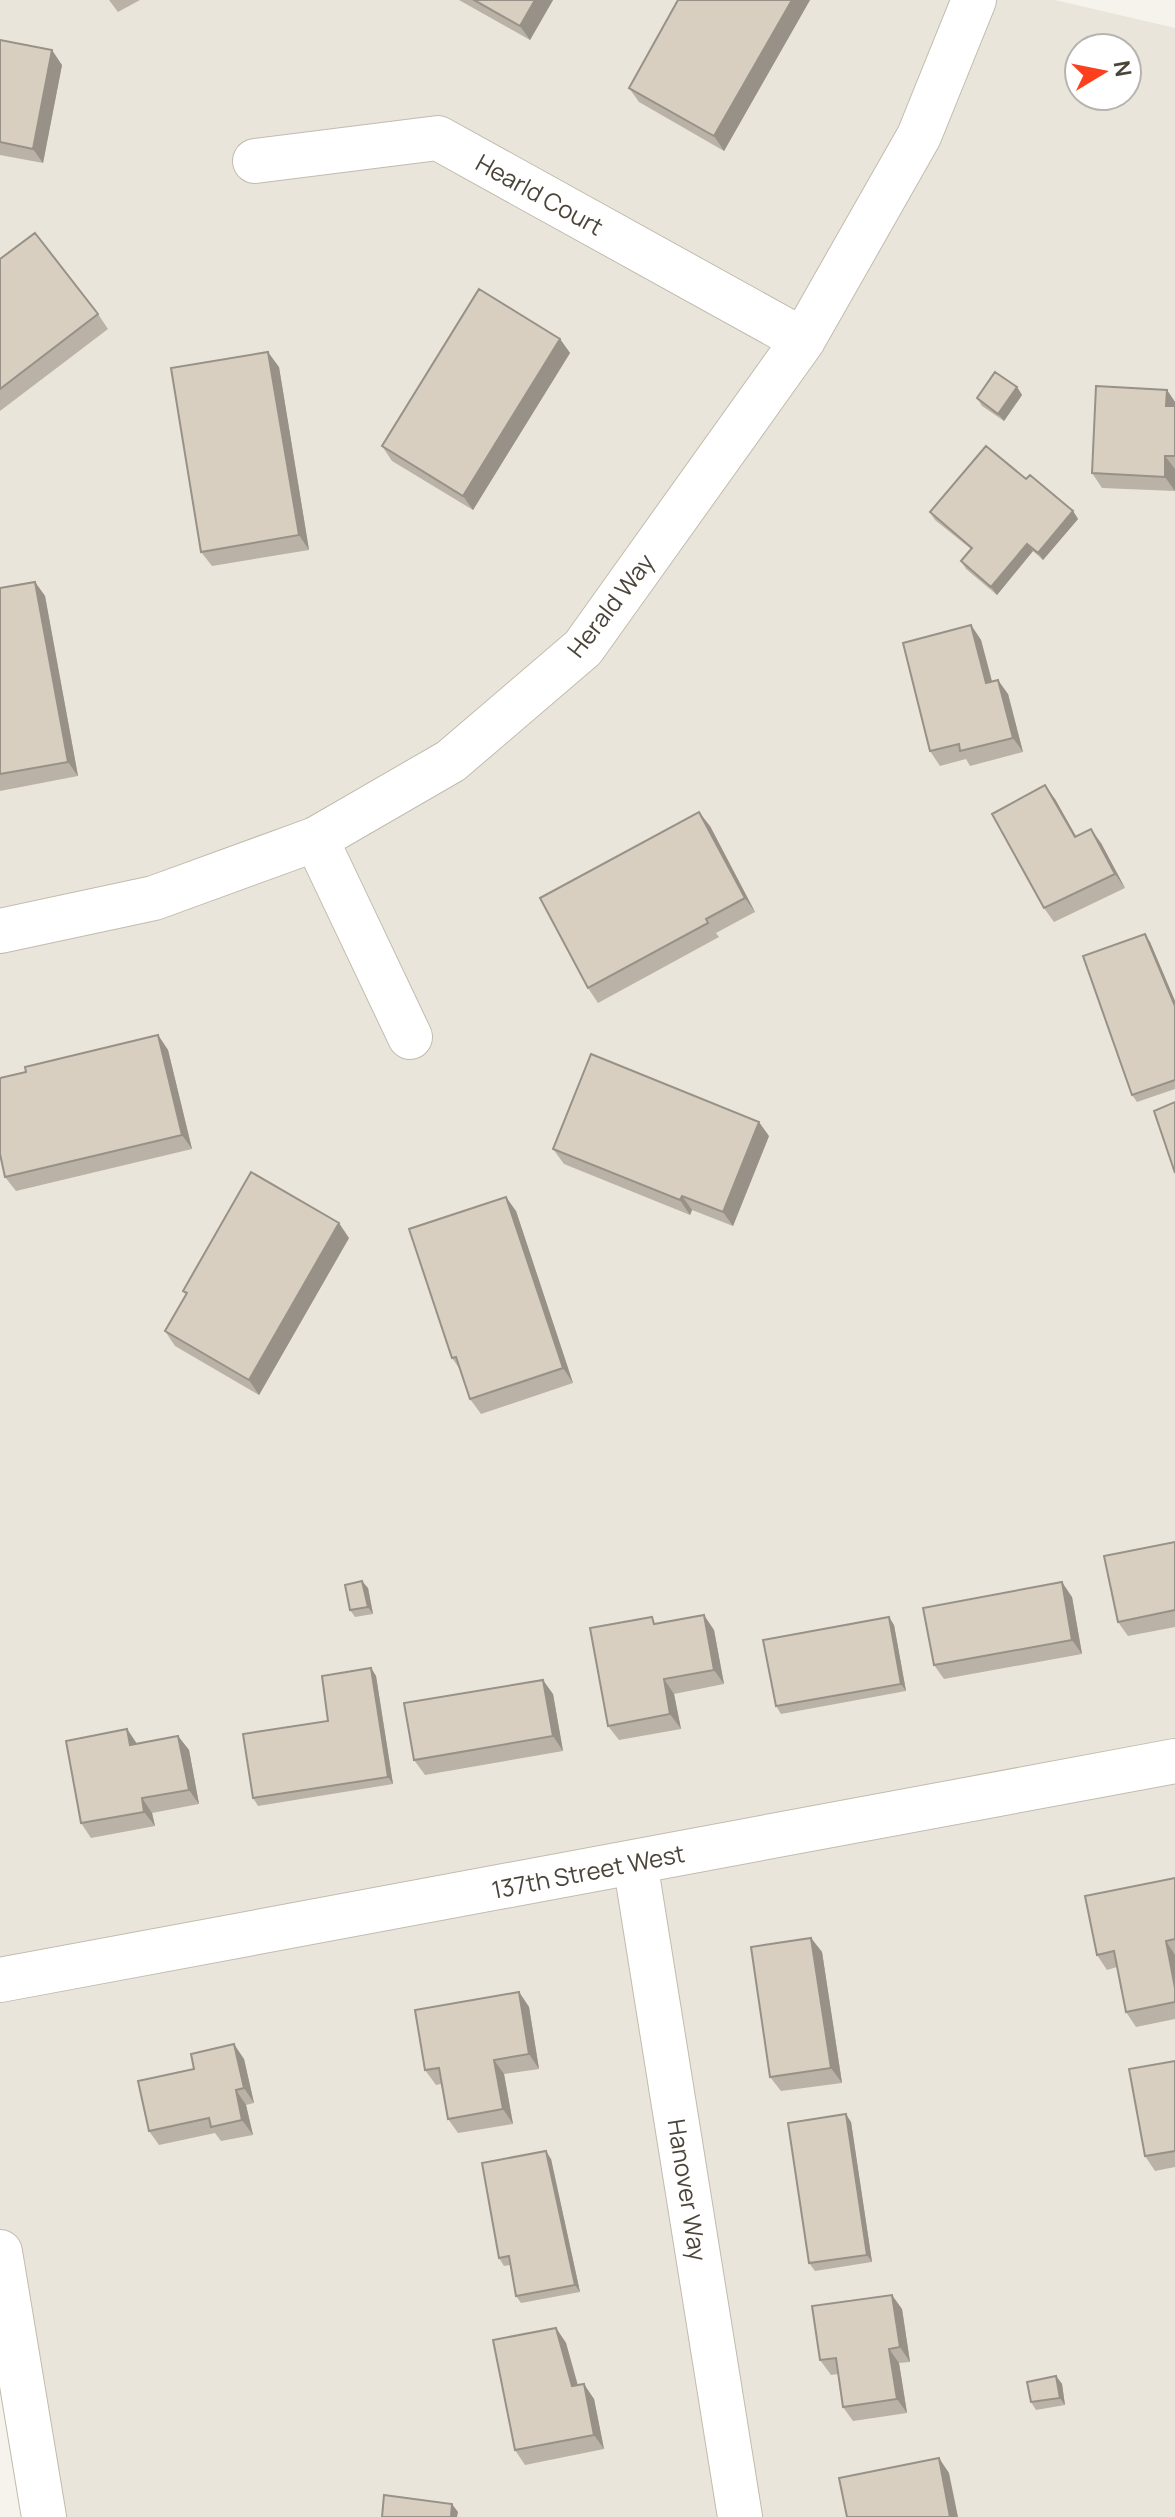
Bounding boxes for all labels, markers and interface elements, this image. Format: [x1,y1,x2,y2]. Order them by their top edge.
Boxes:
north arrow [1063,32,1143,112]
text: N [1107,58,1139,79]
street label: Hearld Court [470,145,610,243]
street label: Herald Way [559,546,661,664]
street label: 137th Street West [489,1836,687,1906]
street label: Hanover Way [660,2117,716,2264]

